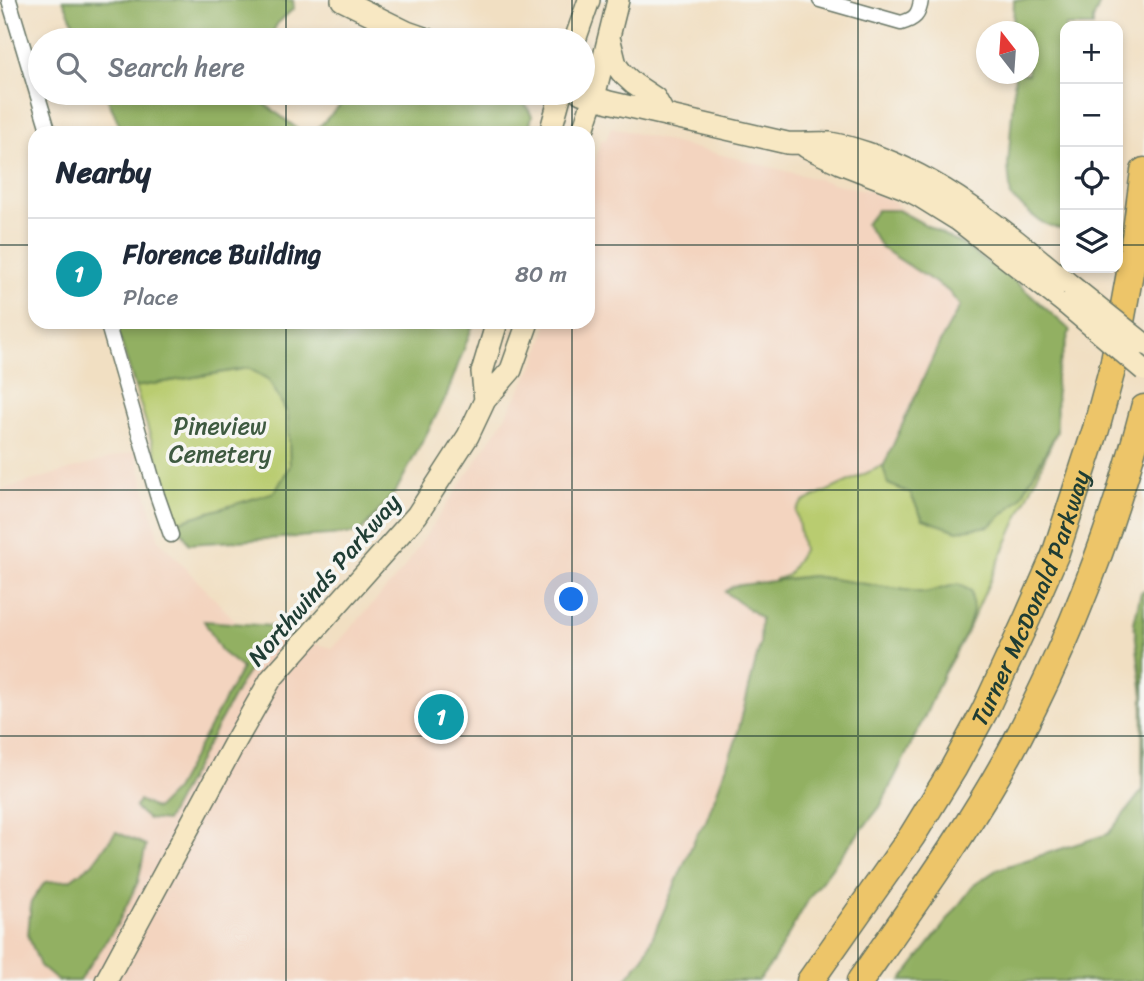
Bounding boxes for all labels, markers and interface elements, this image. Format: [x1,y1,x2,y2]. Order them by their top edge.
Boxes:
north arrow [976,21,1039,84]
map controls [1060,21,1123,273]
button: + [1060,21,1123,84]
search box [28,28,595,105]
text: Search here [108,44,245,90]
icon: search [52,48,90,86]
button: − [1060,84,1123,147]
text: Nearby [56,145,151,199]
button: locate [1060,147,1123,210]
button: layers [1060,210,1123,273]
text: Florence Building [123,231,321,277]
text: 1 [74,254,84,295]
text: 80 m [515,254,567,295]
text: Place [123,277,178,318]
park label: Pineview Cemetery [169,405,272,475]
street label: Turner McDonald Parkway [959,464,1102,734]
street label: Northwinds Parkway [237,484,412,676]
your location [554,582,588,616]
pin: 1 [418,691,464,743]

